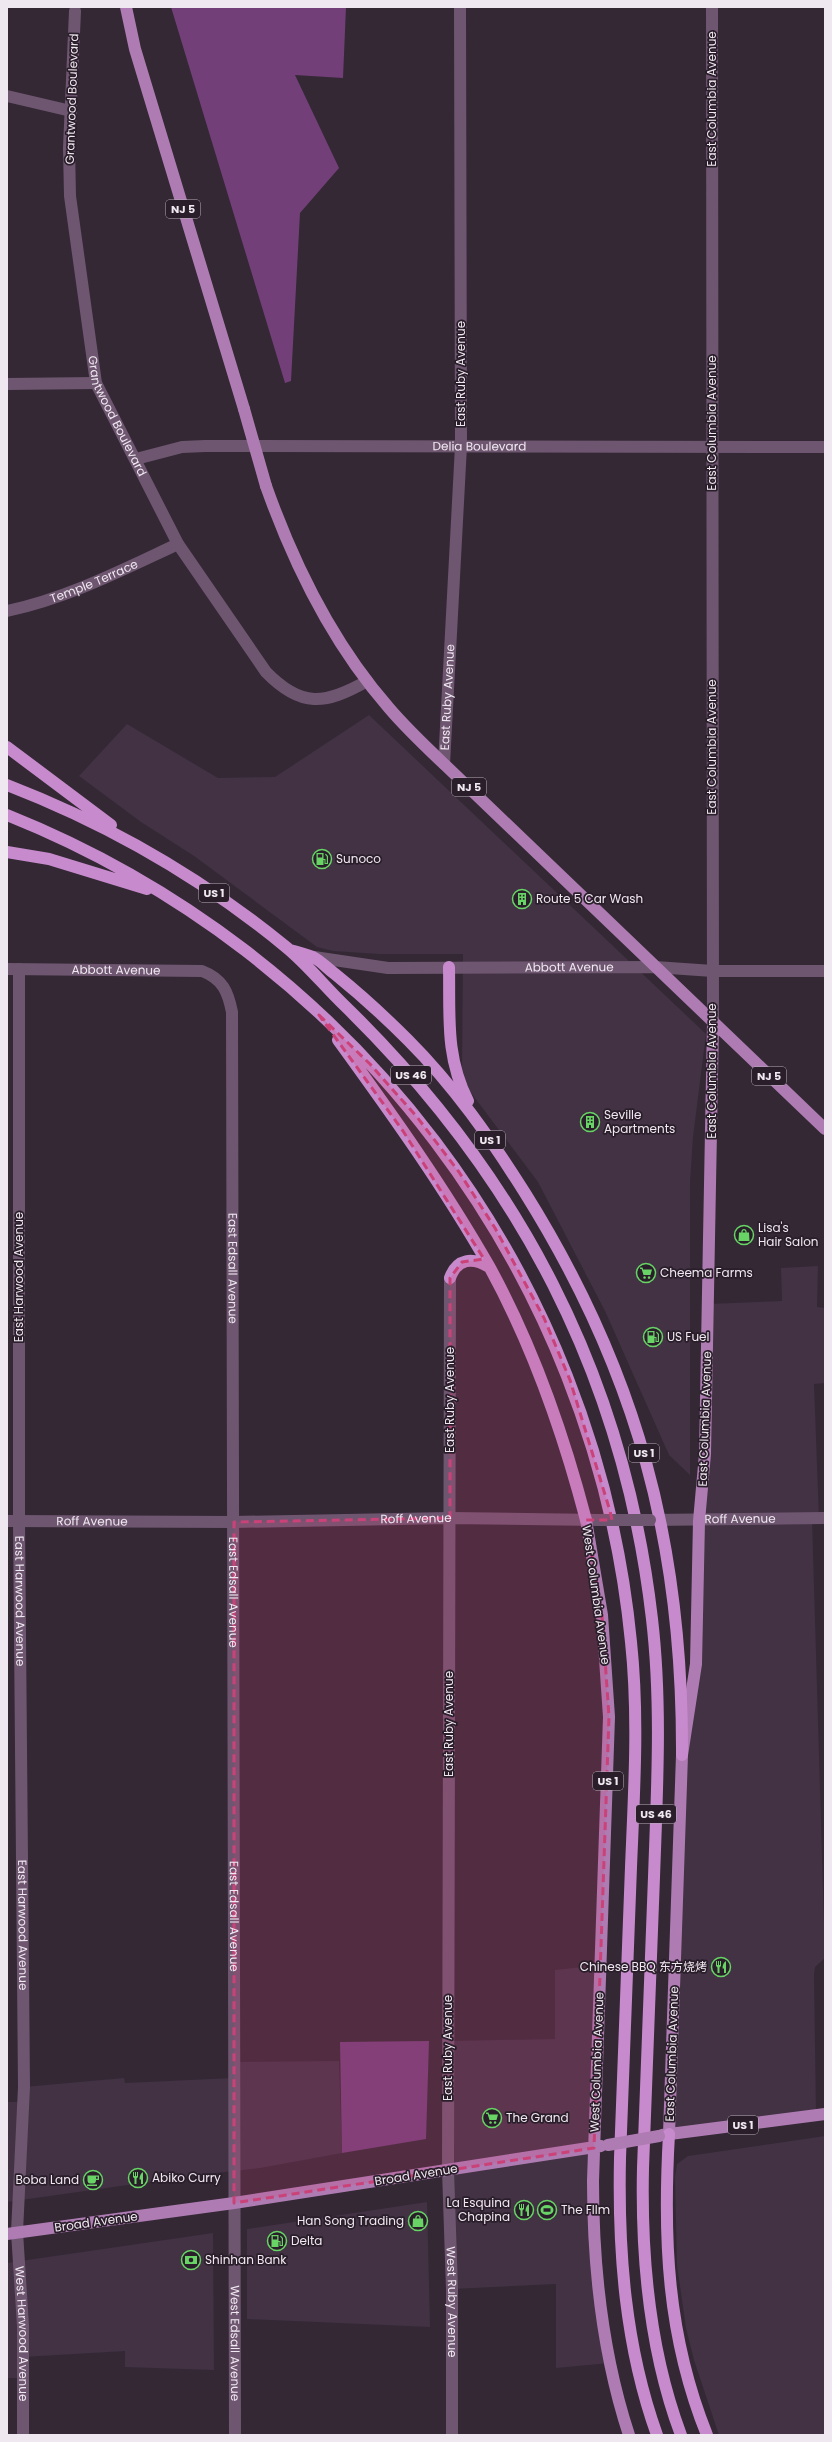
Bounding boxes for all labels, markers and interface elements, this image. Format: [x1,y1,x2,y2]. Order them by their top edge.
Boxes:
street label: East Columbia Avenue [703,31,720,167]
street label: Grantwood Boulevard [61,33,82,165]
road number: NJ 5 [166,200,200,218]
street label: East Ruby Avenue [452,321,469,427]
street label: Grantwood Boulevard [84,354,151,479]
street label: East Columbia Avenue [703,355,720,491]
street label: Delia Boulevard [433,437,526,455]
street label: Temple Terrace [48,555,141,607]
street label: East Ruby Avenue [436,644,458,751]
street label: East Columbia Avenue [703,679,720,815]
road number: NJ 5 [452,778,486,796]
fuel station icon: Sunoco [311,848,333,870]
place label: Sunoco [336,850,381,867]
road number: US 1 [199,884,229,902]
building icon: Route 5 Car Wash [511,888,533,910]
place label: Route 5 Car Wash [536,890,643,907]
street label: Abbott Avenue [525,958,614,975]
street label: Abbott Avenue [71,961,161,979]
street label: East Columbia Avenue [703,1003,720,1139]
road number: US 46 [391,1066,431,1084]
road number: NJ 5 [752,1067,786,1085]
place label: Seville Apartments [604,1106,675,1137]
building icon: Seville Apartments [579,1111,601,1133]
road number: US 1 [475,1131,505,1149]
street label: East Harwood Avenue [10,1212,27,1342]
street label: East Edsall Avenue [224,1213,242,1324]
place label: Lisa's Hair Salon [758,1219,819,1250]
shop icon: Lisa's Hair Salon [733,1224,755,1246]
supermarket icon: Cheema Farms [635,1262,657,1284]
place label: Cheema Farms [660,1264,753,1281]
fuel station icon: US Fuel [642,1326,664,1348]
place label: US Fuel [667,1328,710,1345]
street label: East Ruby Avenue [441,1347,458,1453]
street label: East Columbia Avenue [694,1351,715,1487]
road number: US 1 [629,1444,659,1462]
street label: Roff Avenue [380,1509,452,1527]
street label: Roff Avenue [704,1510,776,1527]
street label: Roff Avenue [56,1512,128,1530]
street label: West Columbia Avenue [578,1524,615,1666]
street label: East Harwood Avenue [11,1536,29,1666]
street label: East Edsall Avenue [225,1537,242,1648]
street label: East Ruby Avenue [440,1671,457,1777]
road number: US 1 [593,1772,623,1790]
road number: US 46 [636,1805,676,1823]
street label: East Harwood Avenue [14,1860,32,1990]
street label: East Edsall Avenue [226,1861,243,1972]
restaurant icon: Chinese BBQ 东方烧烤 [710,1956,732,1978]
place label: Chinese BBQ 东方烧烤 [580,1958,707,1975]
street label: East Columbia Avenue [661,1986,682,2122]
street label: West Columbia Avenue [586,1992,607,2132]
street label: East Ruby Avenue [439,1995,456,2101]
supermarket icon: The Grand [481,2107,503,2129]
place label: The Grand [506,2109,569,2126]
road number: US 1 [728,2116,758,2134]
street label: Broad Avenue [373,2160,459,2189]
restaurant icon: Abiko Curry [127,2167,149,2189]
cafe icon: Boba Land [82,2169,104,2191]
place label: Abiko Curry [152,2169,221,2186]
place label: Boba Land [15,2171,79,2188]
place label: La Esquina Chapina [447,2194,510,2225]
restaurant icon: La Esquina Chapina [513,2199,535,2221]
sports icon: The FIlm [536,2199,558,2221]
place label: The FIlm [561,2201,610,2218]
street label: Broad Avenue [53,2207,139,2236]
shop icon: Han Song Trading [407,2210,429,2232]
place label: Han Song Trading [297,2212,404,2229]
fuel station icon: Delta [266,2230,288,2252]
place label: Delta [291,2232,322,2249]
street label: West Ruby Avenue [443,2246,461,2358]
bank icon: Shinhan Bank [180,2249,202,2271]
place label: Shinhan Bank [205,2251,287,2268]
street label: West Harwood Avenue [11,2265,32,2401]
street label: West Edsall Avenue [227,2285,244,2401]

